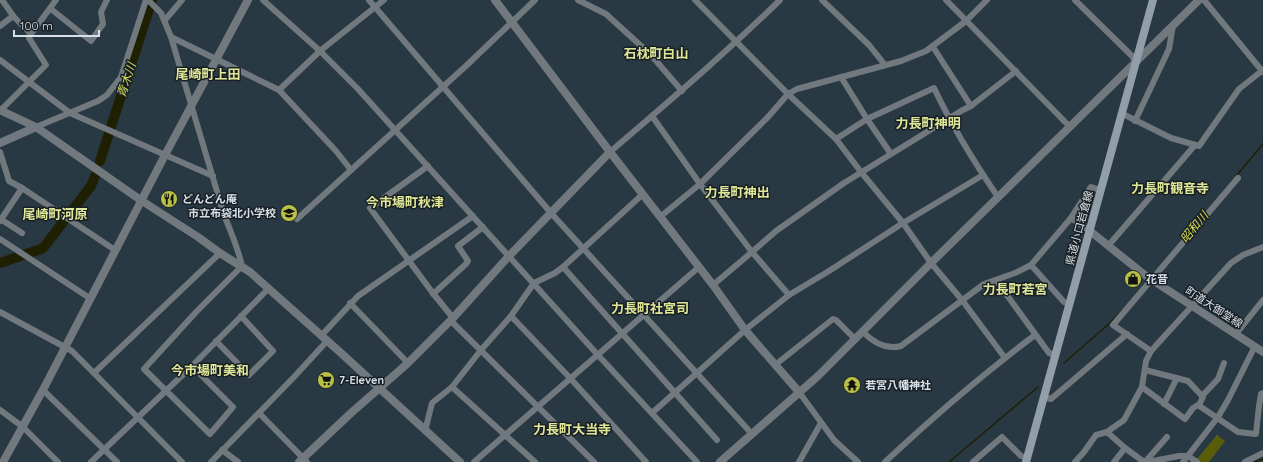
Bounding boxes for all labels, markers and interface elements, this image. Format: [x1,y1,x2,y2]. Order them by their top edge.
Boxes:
scale bar [14,12,99,38]
text: 100 m [20,18,53,33]
district label: 石枕町白山 [623,45,689,61]
water label: 青木川 [113,59,139,99]
district label: 尾崎町上田 [175,66,241,82]
district label: 力長町神明 [895,115,961,131]
district label: 力長町観音寺 [1131,180,1209,196]
district label: 力長町神出 [704,184,770,200]
restaurant icon: どんどん庵 [159,189,179,209]
street label: 県道小口岩倉線 [1062,189,1096,267]
place label: どんどん庵 [182,192,238,206]
district label: 今市場町秋津 [366,194,444,210]
school or university icon: 市立布袋北小学校 [279,203,299,223]
district label: 尾崎町河原 [22,206,88,222]
place label: 市立布袋北小学校 [188,206,276,220]
water label: 昭和川 [1177,207,1213,246]
shop icon: 花音 [1123,269,1143,289]
place label: 花音 [1146,272,1168,286]
district label: 力長町若宮 [982,281,1048,297]
street label: 町道大御堂線 [1183,283,1245,331]
district label: 力長町社宮司 [611,300,689,316]
district label: 今市場町美和 [171,362,249,378]
supermarket icon: 7-Eleven [316,370,336,390]
place label: 7-Eleven [339,373,384,387]
temple icon: 若宮八幡神社 [842,375,862,395]
place label: 若宮八幡神社 [865,378,931,392]
district label: 力長町大当寺 [533,421,611,437]

